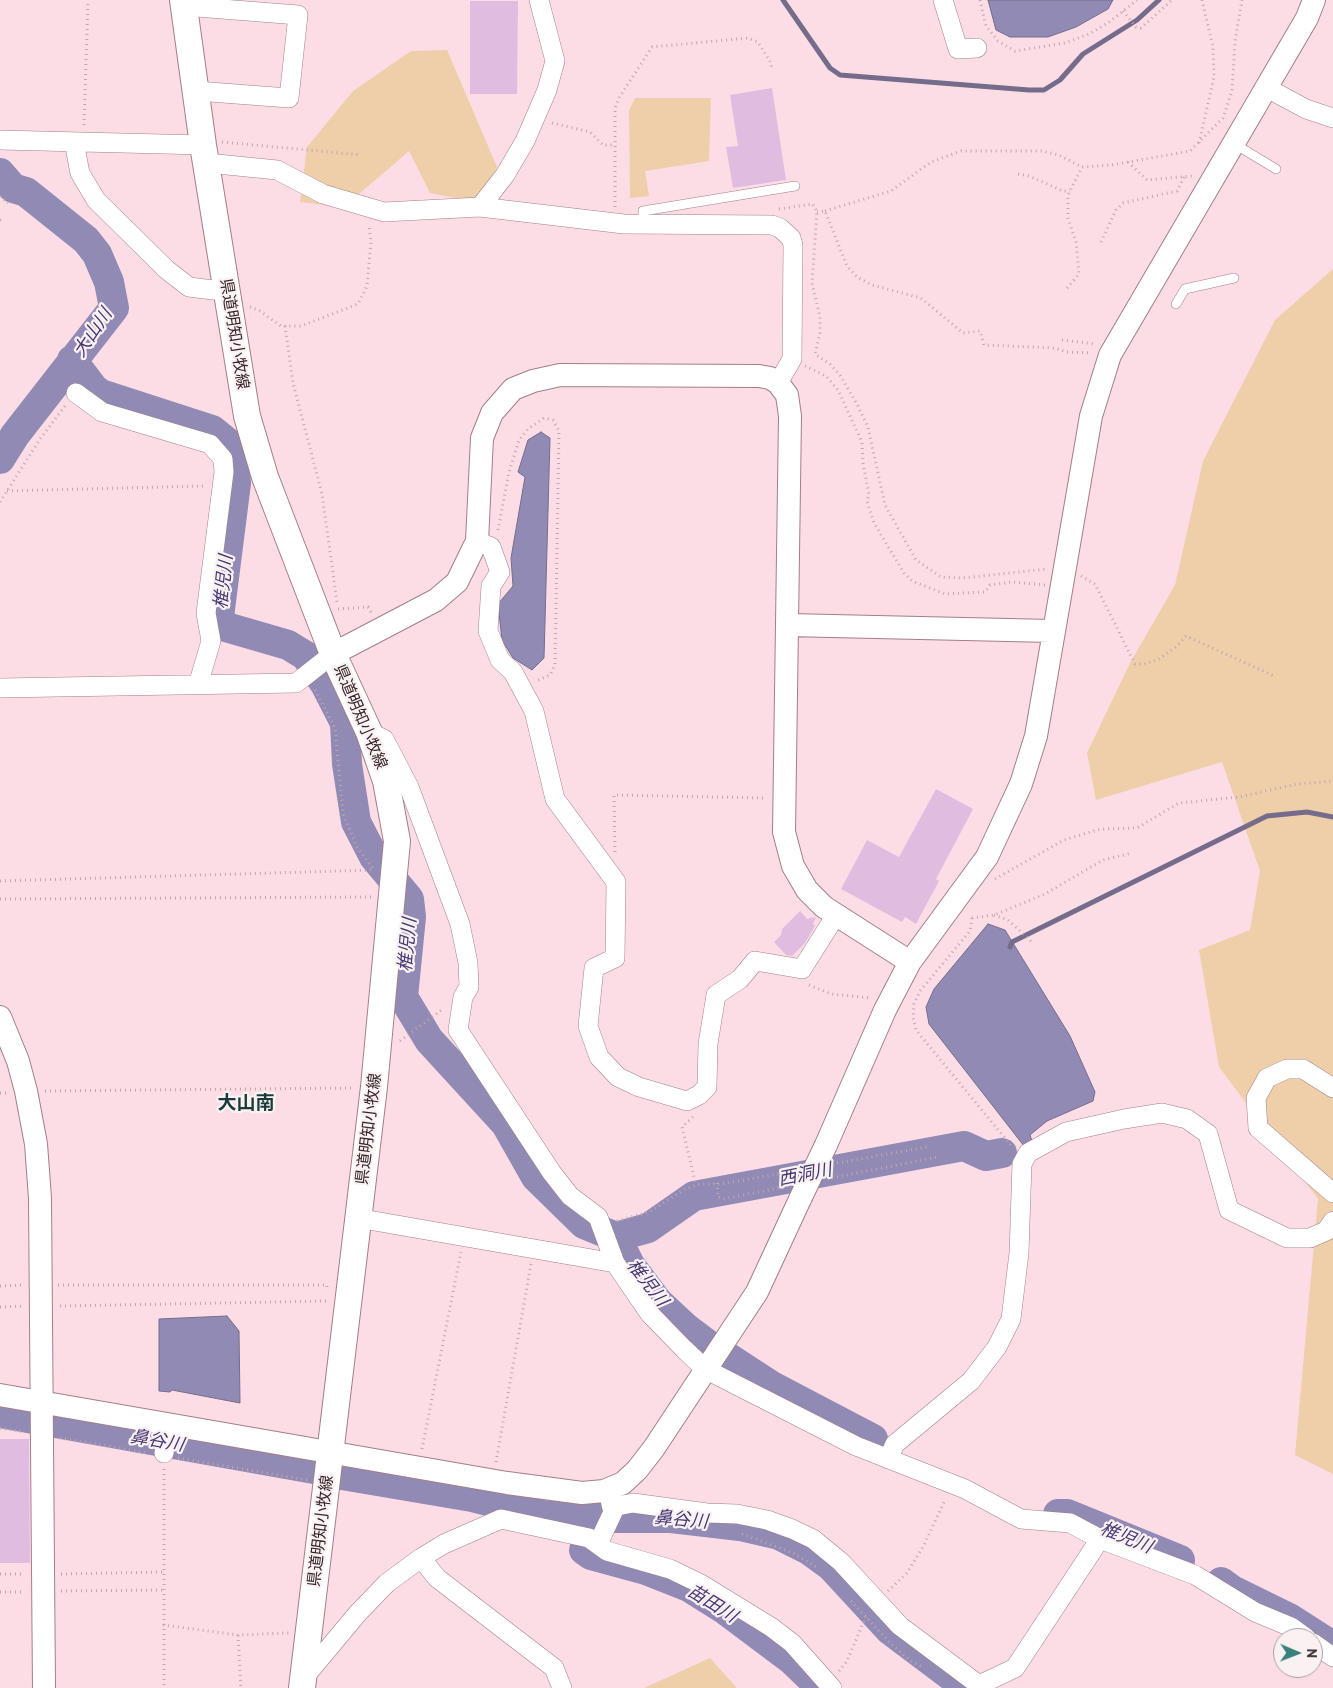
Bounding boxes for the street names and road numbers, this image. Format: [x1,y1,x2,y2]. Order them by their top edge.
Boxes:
street label: 県道明知小牧線 [216,277,252,391]
street label: 県道明知小牧線 [329,662,391,772]
street label: 県道明知小牧線 [353,1072,385,1186]
street label: 県道明知小牧線 [305,1474,337,1588]

